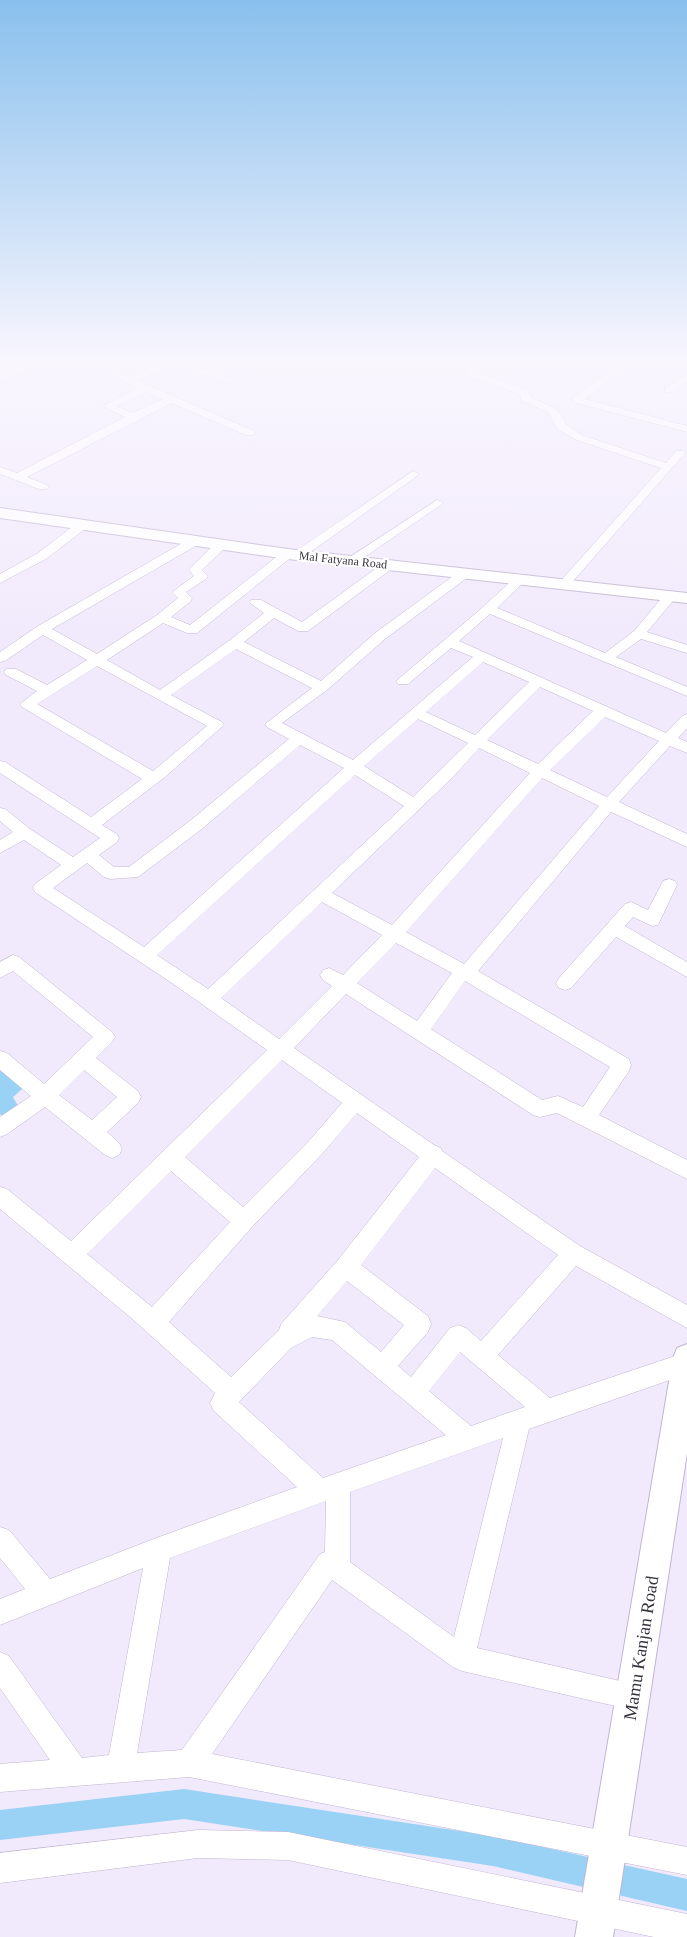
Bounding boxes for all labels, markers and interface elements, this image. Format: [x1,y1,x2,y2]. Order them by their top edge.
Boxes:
street label: Mal Fatyana Road [298,548,388,572]
street label: Mamu Kanjan Road [620,1574,662,1722]

